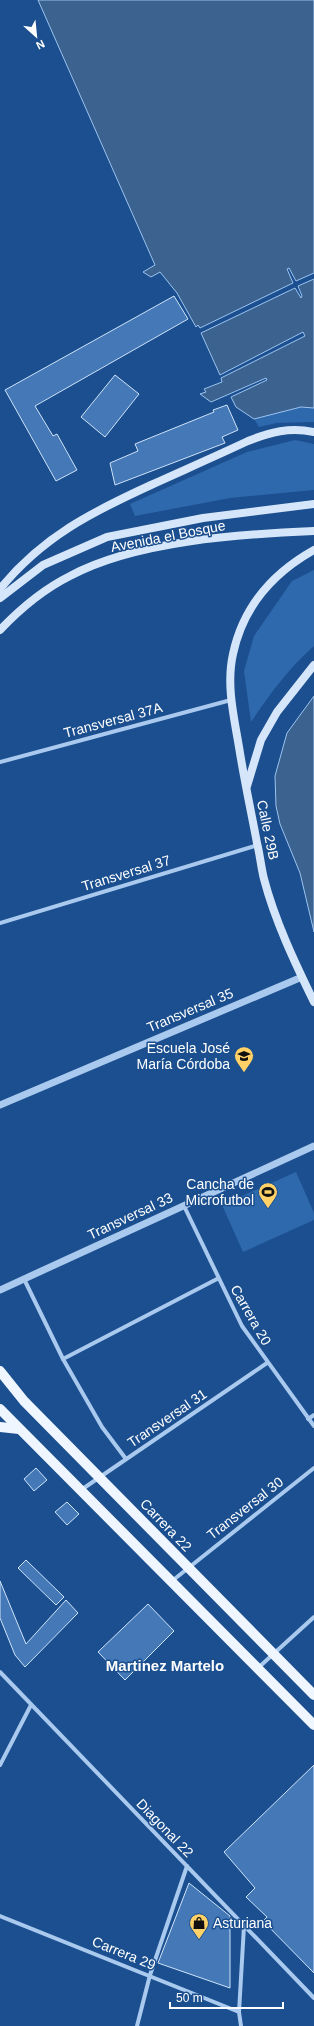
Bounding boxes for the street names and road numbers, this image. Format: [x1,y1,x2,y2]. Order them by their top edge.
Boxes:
street label: Avenida el Bosque [109,517,227,555]
street label: Transversal 37A [62,699,165,741]
street label: Calle 29B [254,799,282,861]
street label: Transversal 37 [80,852,173,894]
street label: Transversal 35 [144,985,236,1035]
street label: Transversal 33 [85,1189,175,1243]
street label: Carrera 20 [227,1282,275,1348]
street label: Transversal 31 [124,1386,210,1450]
street label: Transversal 30 [204,1473,286,1543]
street label: Carrera 22 [137,1495,195,1555]
street label: Diagonal 22 [133,1796,197,1861]
street label: Carrera 29 [90,1933,158,1973]

